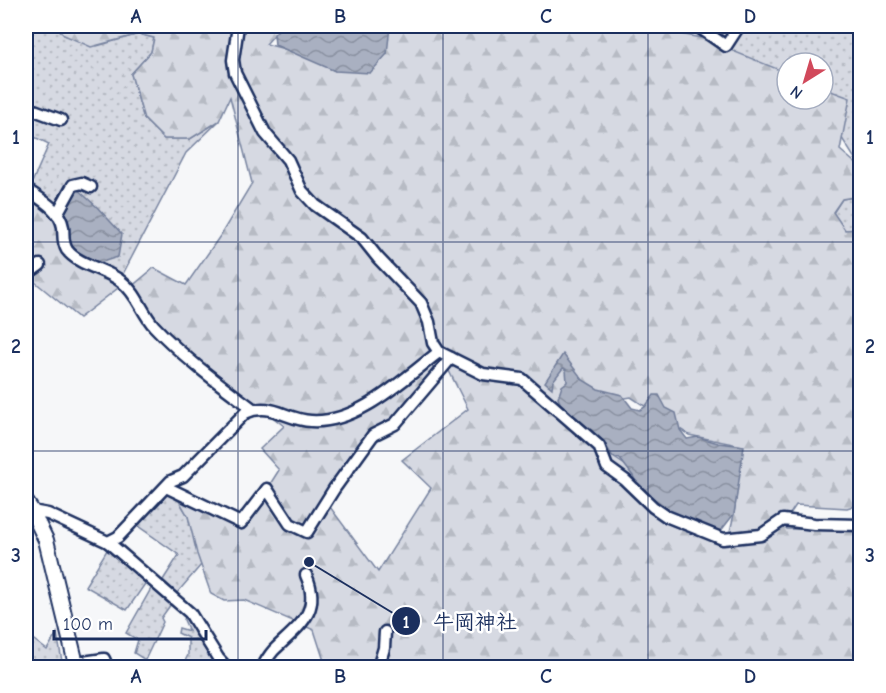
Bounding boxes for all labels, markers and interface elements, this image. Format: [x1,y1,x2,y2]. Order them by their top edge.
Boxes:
text: A [130,5,142,28]
text: B [334,5,346,28]
text: C [540,5,552,28]
text: D [744,5,756,28]
north arrow [775,51,835,111]
text: N [787,82,806,103]
text: 1 [12,126,20,149]
text: 1 [866,126,874,149]
text: 2 [11,335,21,358]
text: 2 [865,335,875,358]
text: 3 [11,544,21,567]
text: 3 [865,544,875,567]
callout: 牛岡神社 [391,602,529,641]
scale bar [54,603,206,641]
text: 牛岡神社 [433,610,517,634]
text: 1 [402,612,410,633]
text: 100 m [63,614,113,635]
text: A [130,665,142,688]
text: B [334,665,346,688]
text: C [540,665,552,688]
text: D [744,665,756,688]

